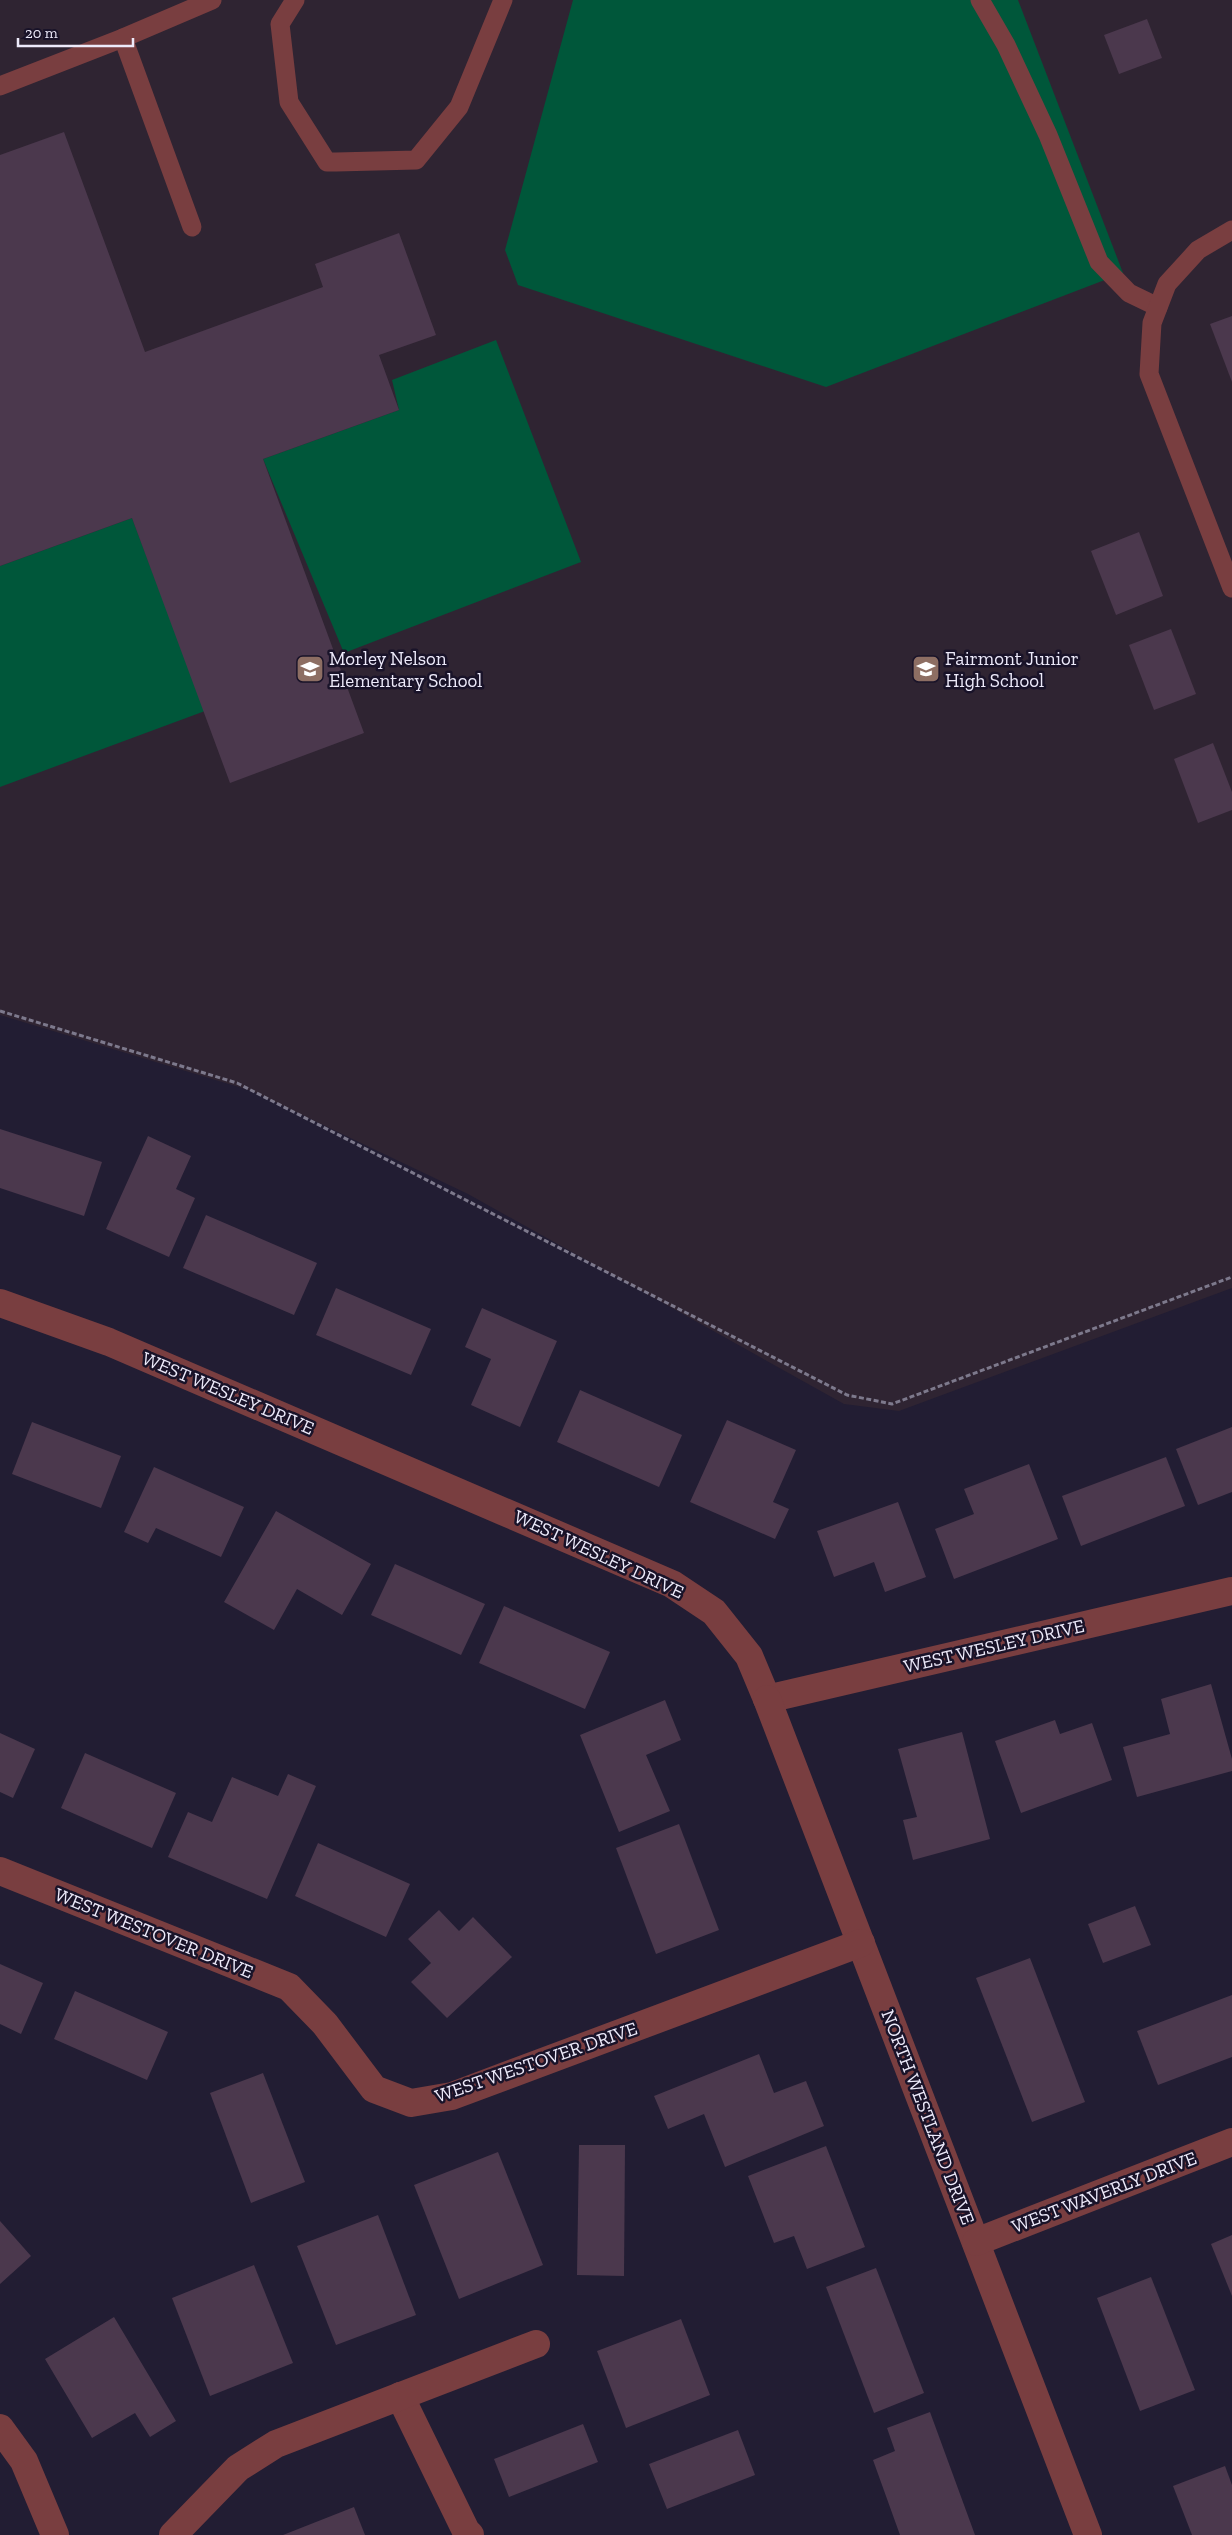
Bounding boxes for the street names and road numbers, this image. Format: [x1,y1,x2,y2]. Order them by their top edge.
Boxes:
street label: WEST WESLEY DRIVE [139,1346,317,1440]
street label: WEST WESLEY DRIVE [510,1505,688,1603]
street label: WEST WESLEY DRIVE [901,1614,1087,1678]
street label: WEST WESTOVER DRIVE [51,1883,257,1983]
street label: NORTH WESTLAND DRIVE [876,2006,980,2228]
street label: WEST WESTOVER DRIVE [432,2017,640,2107]
street label: WEST WAVERLY DRIVE [1008,2146,1200,2238]

